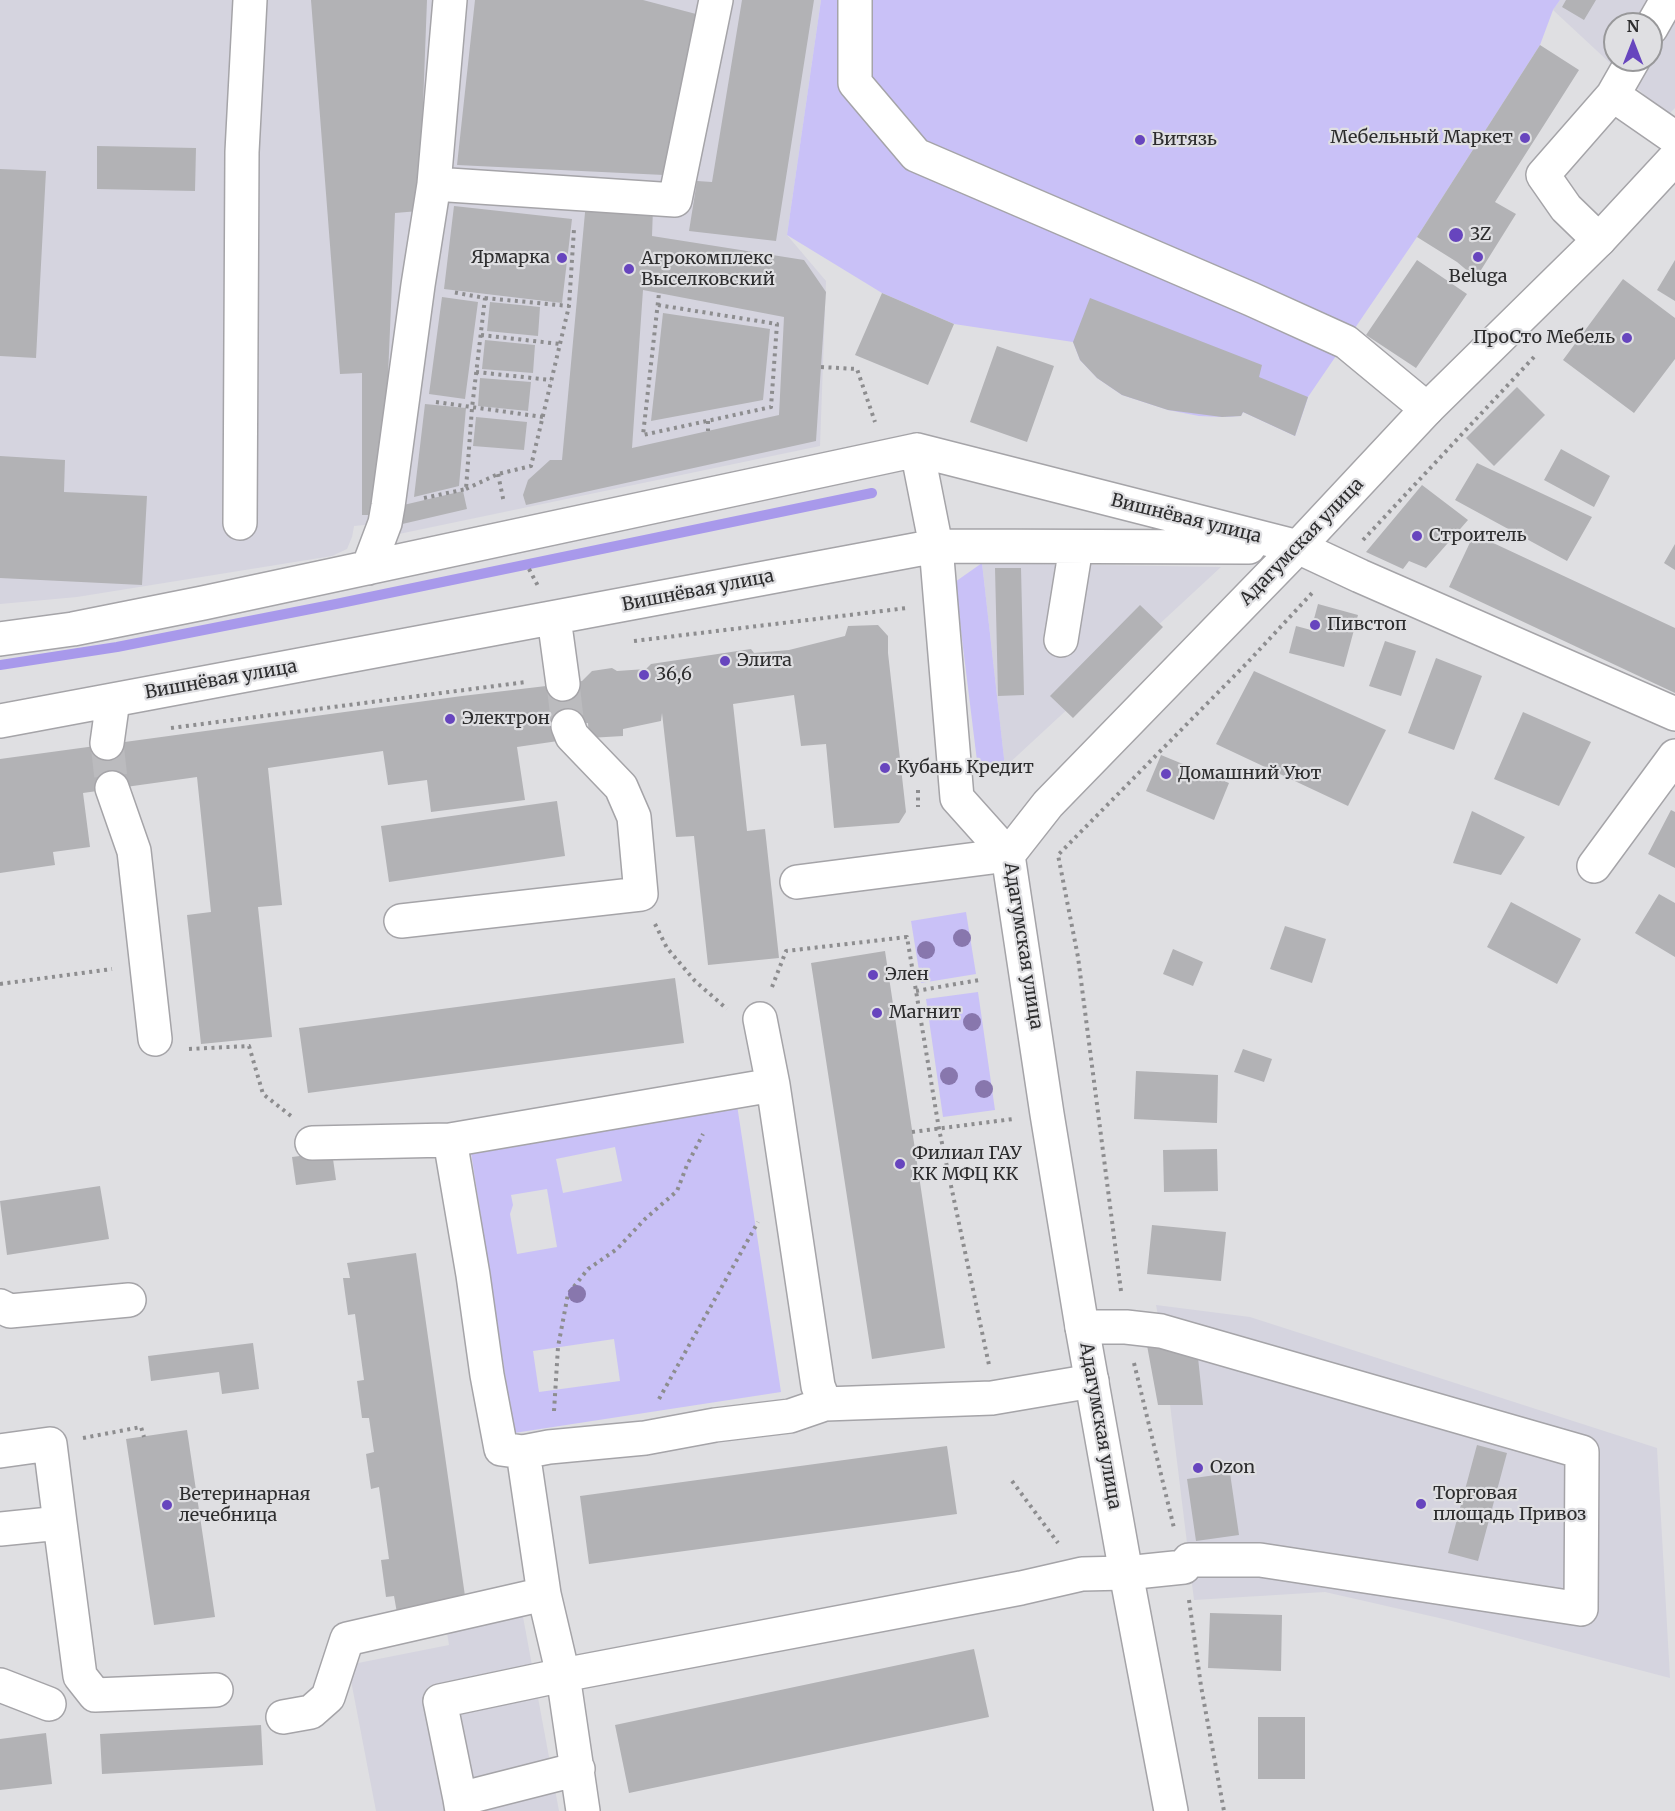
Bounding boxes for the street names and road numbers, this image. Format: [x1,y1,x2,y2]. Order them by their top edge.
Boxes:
street label: Адагумская улица [1236,474,1368,610]
street label: Вишнёвая улица [1109,490,1263,548]
street label: Вишнёвая улица [620,566,776,616]
street label: Вишнёвая улица [143,656,299,704]
street label: Адагумская улица [999,861,1047,1031]
street label: Адагумская улица [1075,1341,1125,1511]

